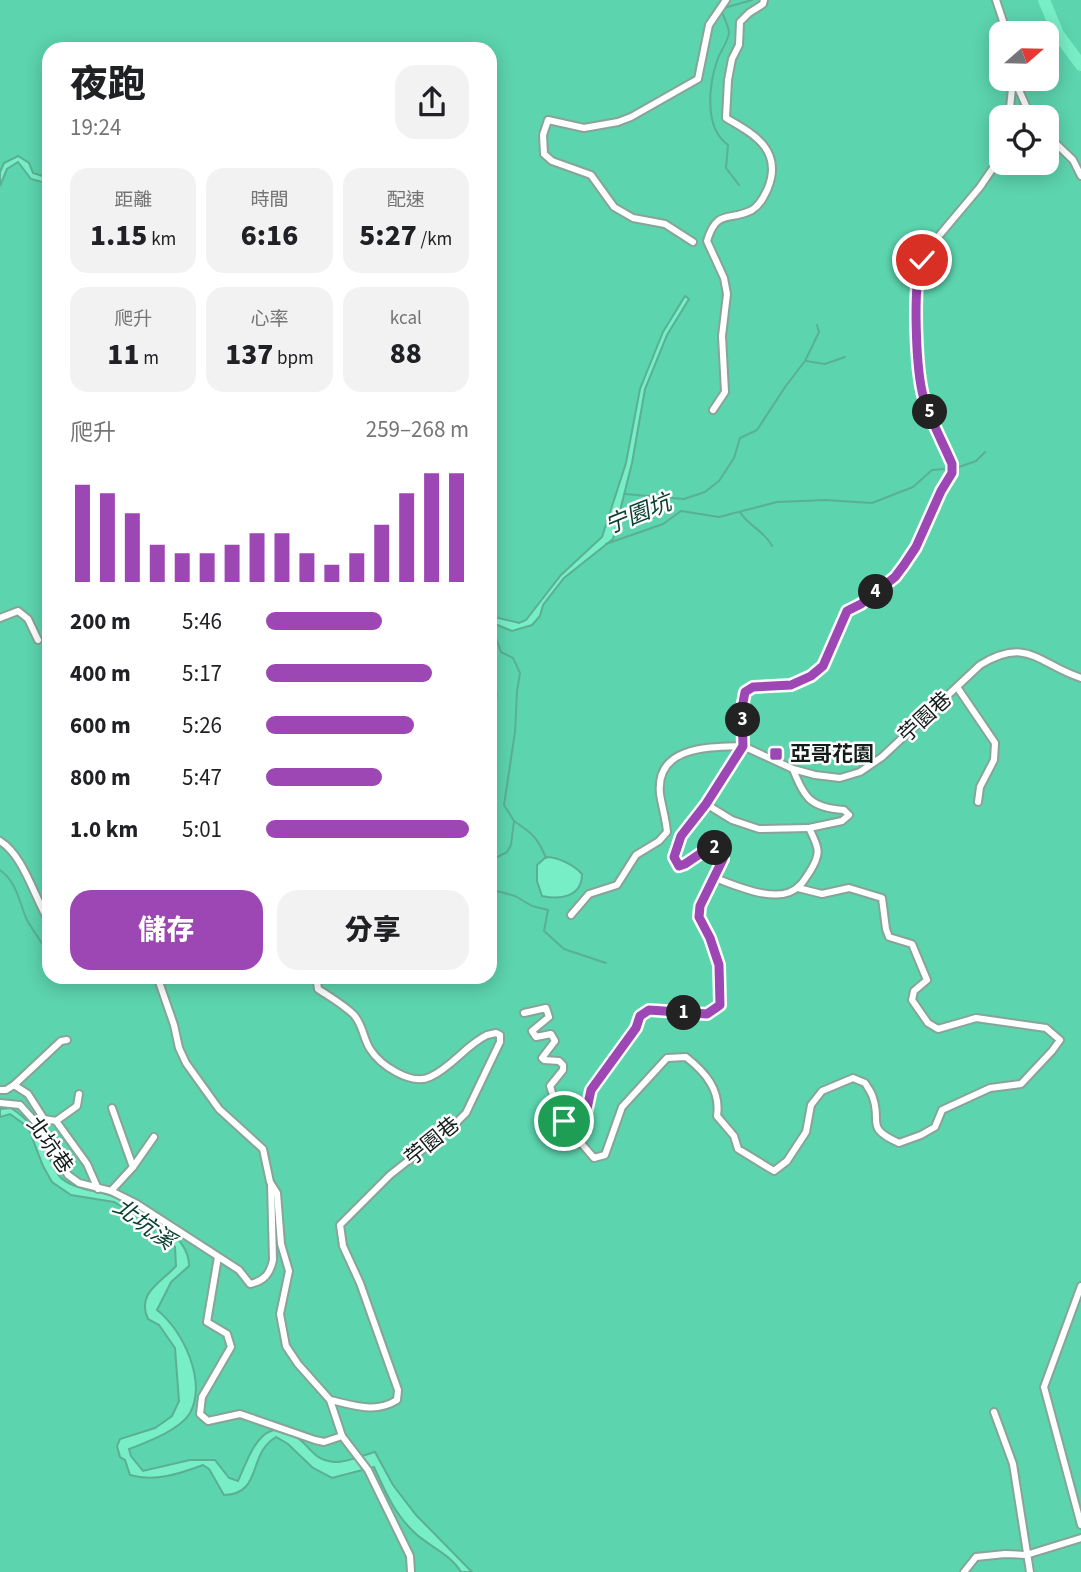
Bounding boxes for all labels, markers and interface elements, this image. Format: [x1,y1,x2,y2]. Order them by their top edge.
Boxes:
north arrow [989,21,1059,91]
map controls [989,21,1059,175]
text: 夜跑 [70,58,146,112]
button: share [395,65,469,139]
button: locate [989,105,1059,175]
text: 19:24 [70,111,121,144]
text: 距離 [114,187,152,214]
text: 時間 [250,187,289,214]
text: 配速 [387,187,425,214]
text: 1.15 [90,214,147,257]
text: 6:16 [241,214,298,257]
text: 5:27 [359,214,417,257]
text: km [147,226,176,253]
text: /km [417,226,452,253]
pin [892,230,952,290]
icon: check [903,241,941,279]
text: kcal [390,305,422,332]
text: 爬升 [114,306,152,333]
text: 心率 [250,306,289,333]
text: 88 [390,332,422,375]
text: 11 [107,333,139,376]
text: 137 [225,333,273,376]
text: m [139,345,159,372]
text: bpm [273,345,314,372]
pin: 5 [912,394,948,430]
text: 5 [924,398,935,425]
text: 259–268 m [366,413,469,446]
text: 爬升 [70,416,116,449]
water label: 宁園坑 [600,485,679,542]
pin: 4 [858,574,894,610]
text: 4 [870,578,881,605]
text: 200 m [70,605,131,638]
text: 5:46 [182,605,222,638]
text: 400 m [70,657,131,690]
text: 5:17 [182,657,222,690]
street label: 苧園巷 [892,685,958,749]
pin: 3 [726,702,760,738]
text: 3 [737,706,748,733]
text: 600 m [70,709,131,742]
text: 5:26 [182,709,222,742]
place label: 亞哥花園 [790,739,874,769]
marker: 亞哥花園 [768,746,784,762]
text: 800 m [70,761,131,794]
text: 5:47 [182,761,222,794]
text: 1.0 km [70,813,138,846]
text: 5:01 [182,813,222,846]
pin: 2 [698,830,732,866]
text: 2 [709,834,720,861]
button: 儲存 [70,890,263,970]
button: 分享 [277,890,469,970]
pin: 1 [666,996,702,1030]
text: 1 [678,999,689,1026]
pin [534,1091,594,1151]
icon: arrive [545,1102,583,1140]
street label: 苧園巷 [398,1110,466,1172]
street label: 北坑巷 [20,1111,80,1179]
water label: 北坑溪 [106,1190,184,1259]

